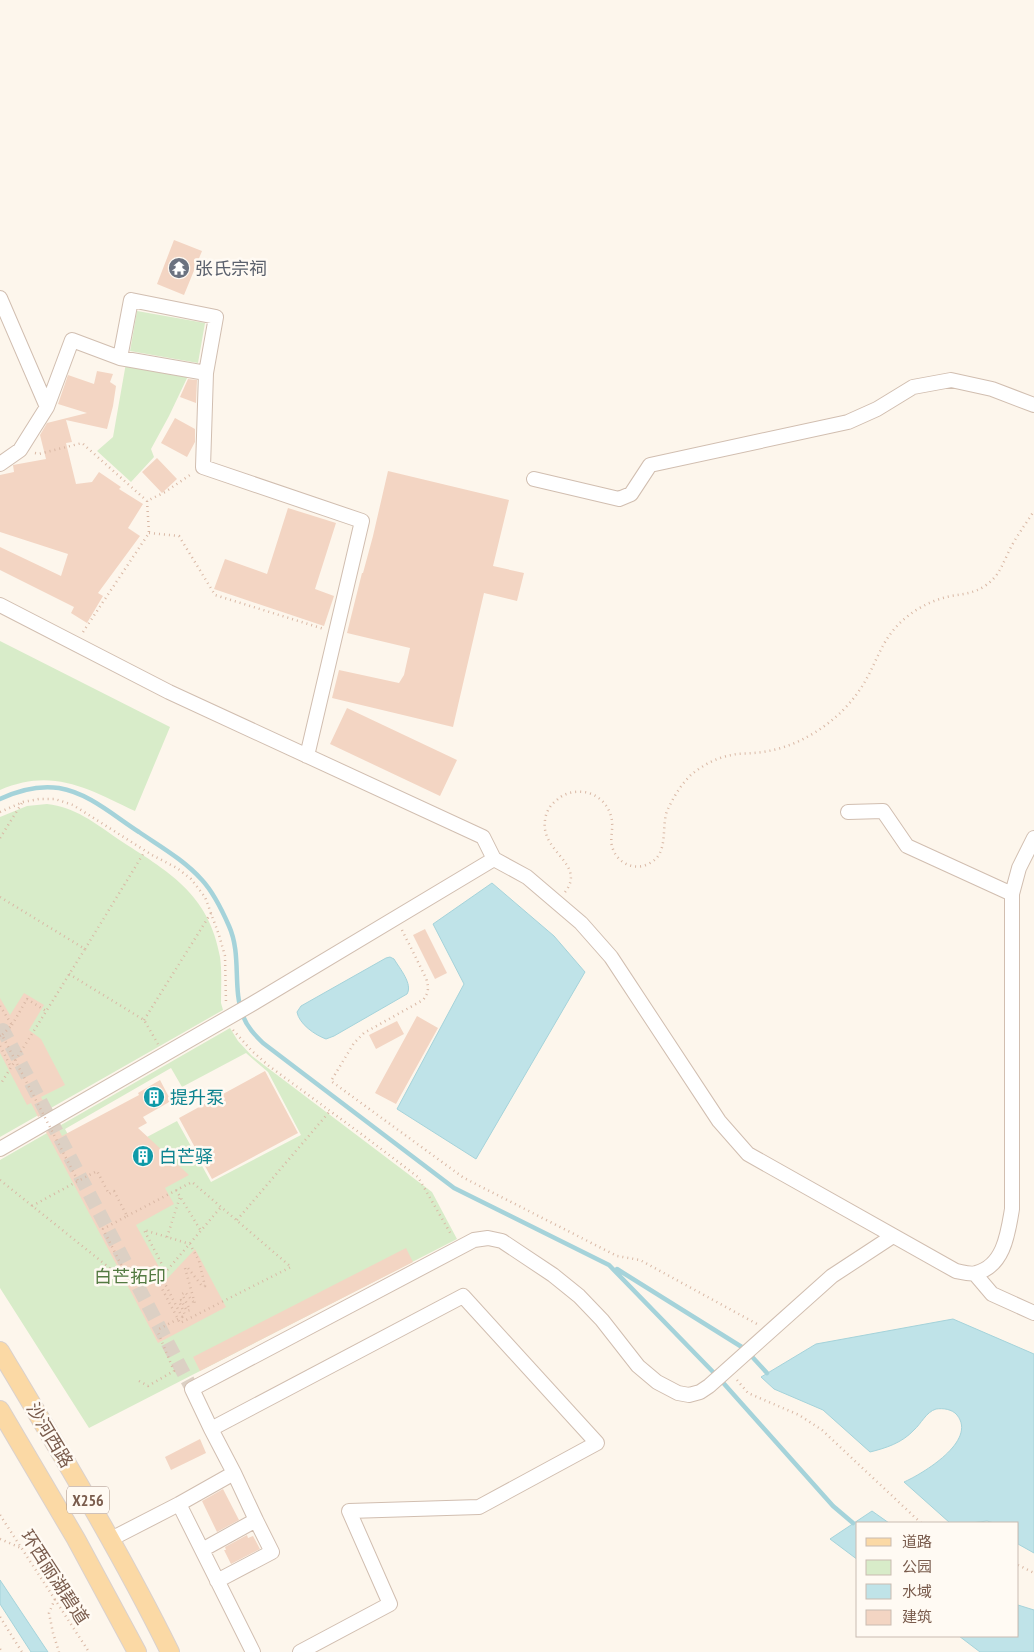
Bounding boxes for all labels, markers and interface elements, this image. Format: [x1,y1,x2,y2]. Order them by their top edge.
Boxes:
temple icon: 张氏宗祠 [167,256,191,280]
place label: 张氏宗祠 [195,257,267,280]
building icon: 提升泵 [142,1085,166,1109]
place label: 提升泵 [170,1086,224,1109]
building icon: 白芒驿 [131,1144,155,1168]
place label: 白芒驿 [159,1145,213,1168]
park label: 白芒拓印 [94,1265,166,1288]
street label: 沙河西路 [22,1398,78,1472]
road number: X256 [67,1486,109,1514]
legend [856,1522,1019,1637]
street label: 环西丽湖碧道 [16,1525,94,1629]
text: 道路 [902,1532,932,1551]
text: 公园 [902,1557,932,1576]
text: 水域 [902,1582,932,1601]
text: 建筑 [902,1607,932,1626]

